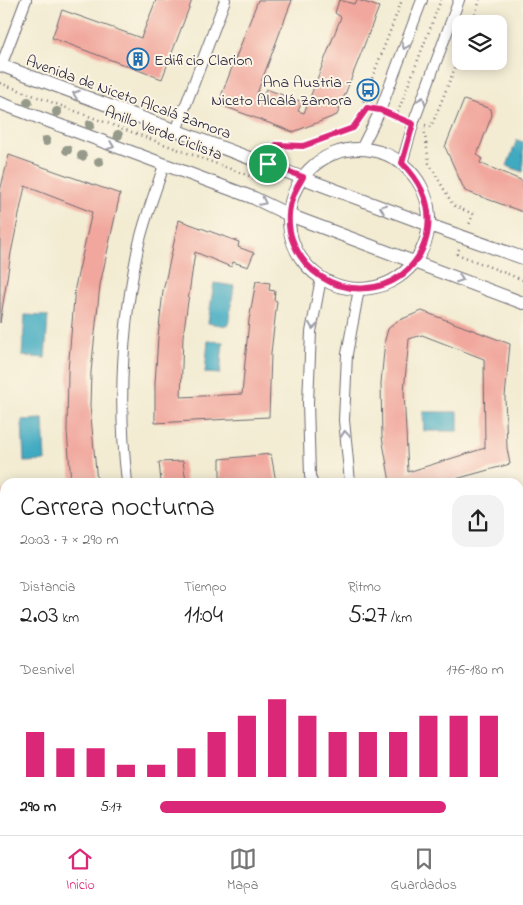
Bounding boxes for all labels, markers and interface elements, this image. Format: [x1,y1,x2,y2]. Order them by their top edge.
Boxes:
map controls [452,15,507,70]
button: layers [452,15,507,70]
one-way arrow [400,41,410,49]
building icon: Edificio Clarion [126,47,150,71]
street label: Avenida de Niceto Alcalá Zamora [22,49,234,146]
place label: Edificio Clarion [154,49,252,73]
place label: Ana Austria - Niceto Alcalá Zamora [211,71,352,113]
bus stop icon: Ana Austria - Niceto Alcalá Zamora [356,78,380,102]
one-way arrow [73,90,81,100]
one-way arrow [416,96,426,105]
street label: Anillo Verde Ciclista [101,100,226,167]
one-way arrow [106,140,115,150]
pin [247,143,289,185]
icon: arrive [254,150,282,178]
one-way arrow [258,196,267,207]
one-way arrow [380,204,388,214]
one-way arrow [455,273,464,283]
one-way arrow [308,322,318,330]
one-way arrow [340,430,351,438]
text: Carrera nocturna [20,488,215,529]
button: share [452,495,504,547]
text: 20:03 · 7 × 290 m [20,528,119,552]
text: Distancia [20,577,75,598]
text: Tiempo [184,577,227,598]
text: Ritmo [348,577,381,598]
text: 2.03 [20,598,59,634]
text: 11:04 [184,598,223,634]
text: 5:27 [348,598,387,634]
text: km [59,608,79,629]
text: /km [387,608,412,629]
text: Desnivel [20,658,74,682]
text: 176–180 m [446,658,504,682]
text: 290 m [20,795,56,819]
text: 5:17 [100,795,122,819]
tab: Inicio [66,845,95,896]
tab: Mapa [227,845,258,896]
tab: Guardados [391,845,457,896]

